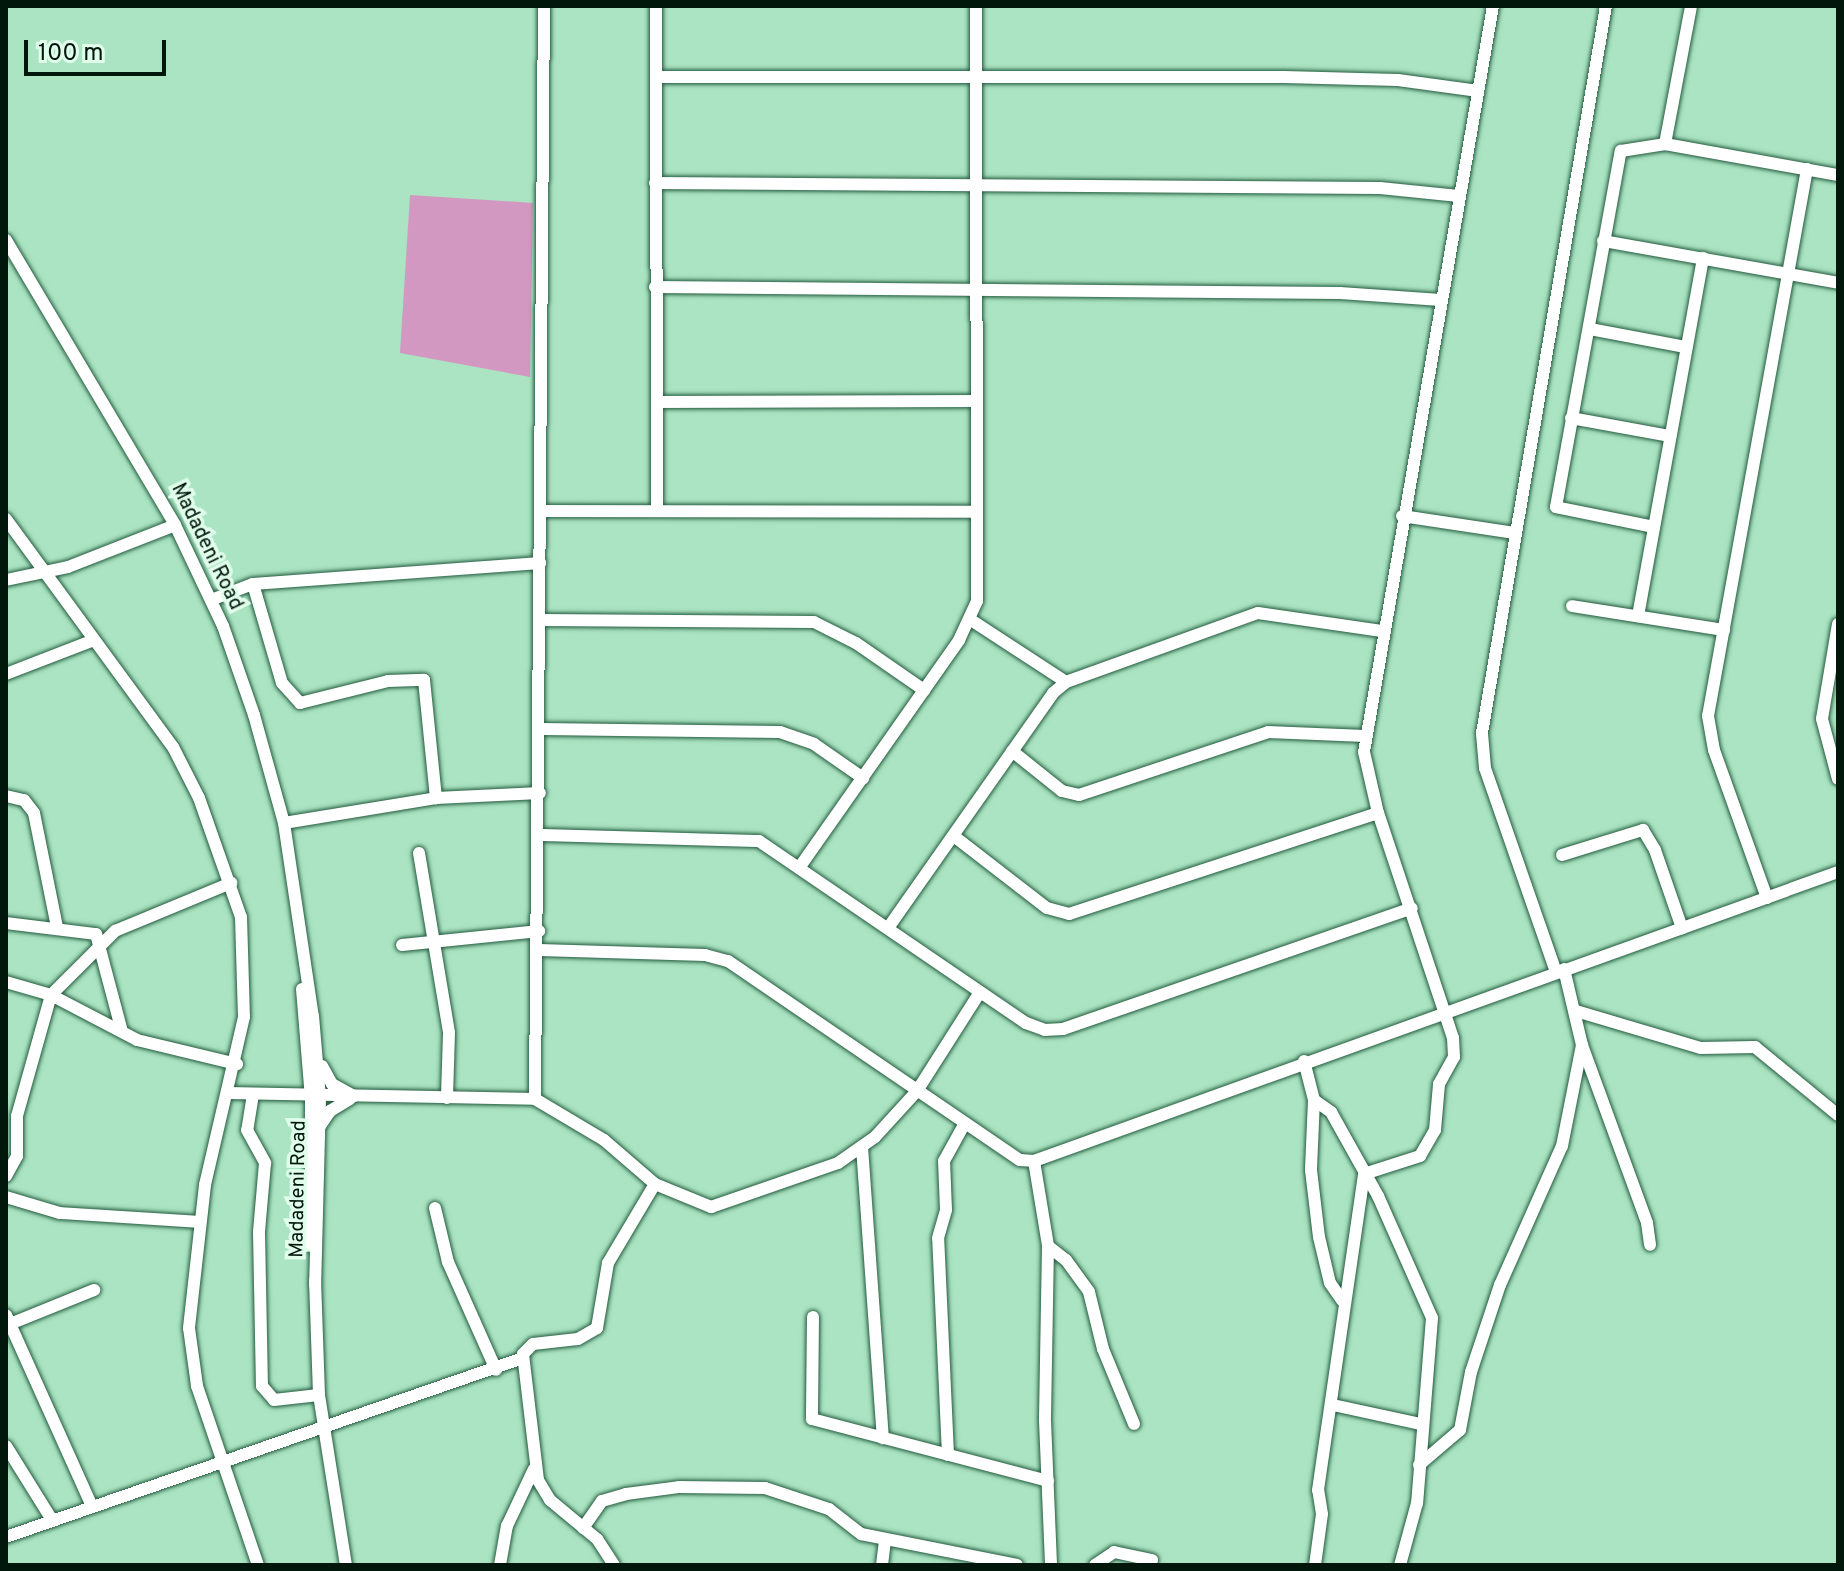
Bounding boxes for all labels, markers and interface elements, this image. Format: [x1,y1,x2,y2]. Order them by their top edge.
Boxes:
scale bar [28,24,170,74]
text: 100 m [38,39,104,69]
street label: Madadeni Road [165,480,247,614]
street label: Madadeni Road [286,1120,312,1258]

